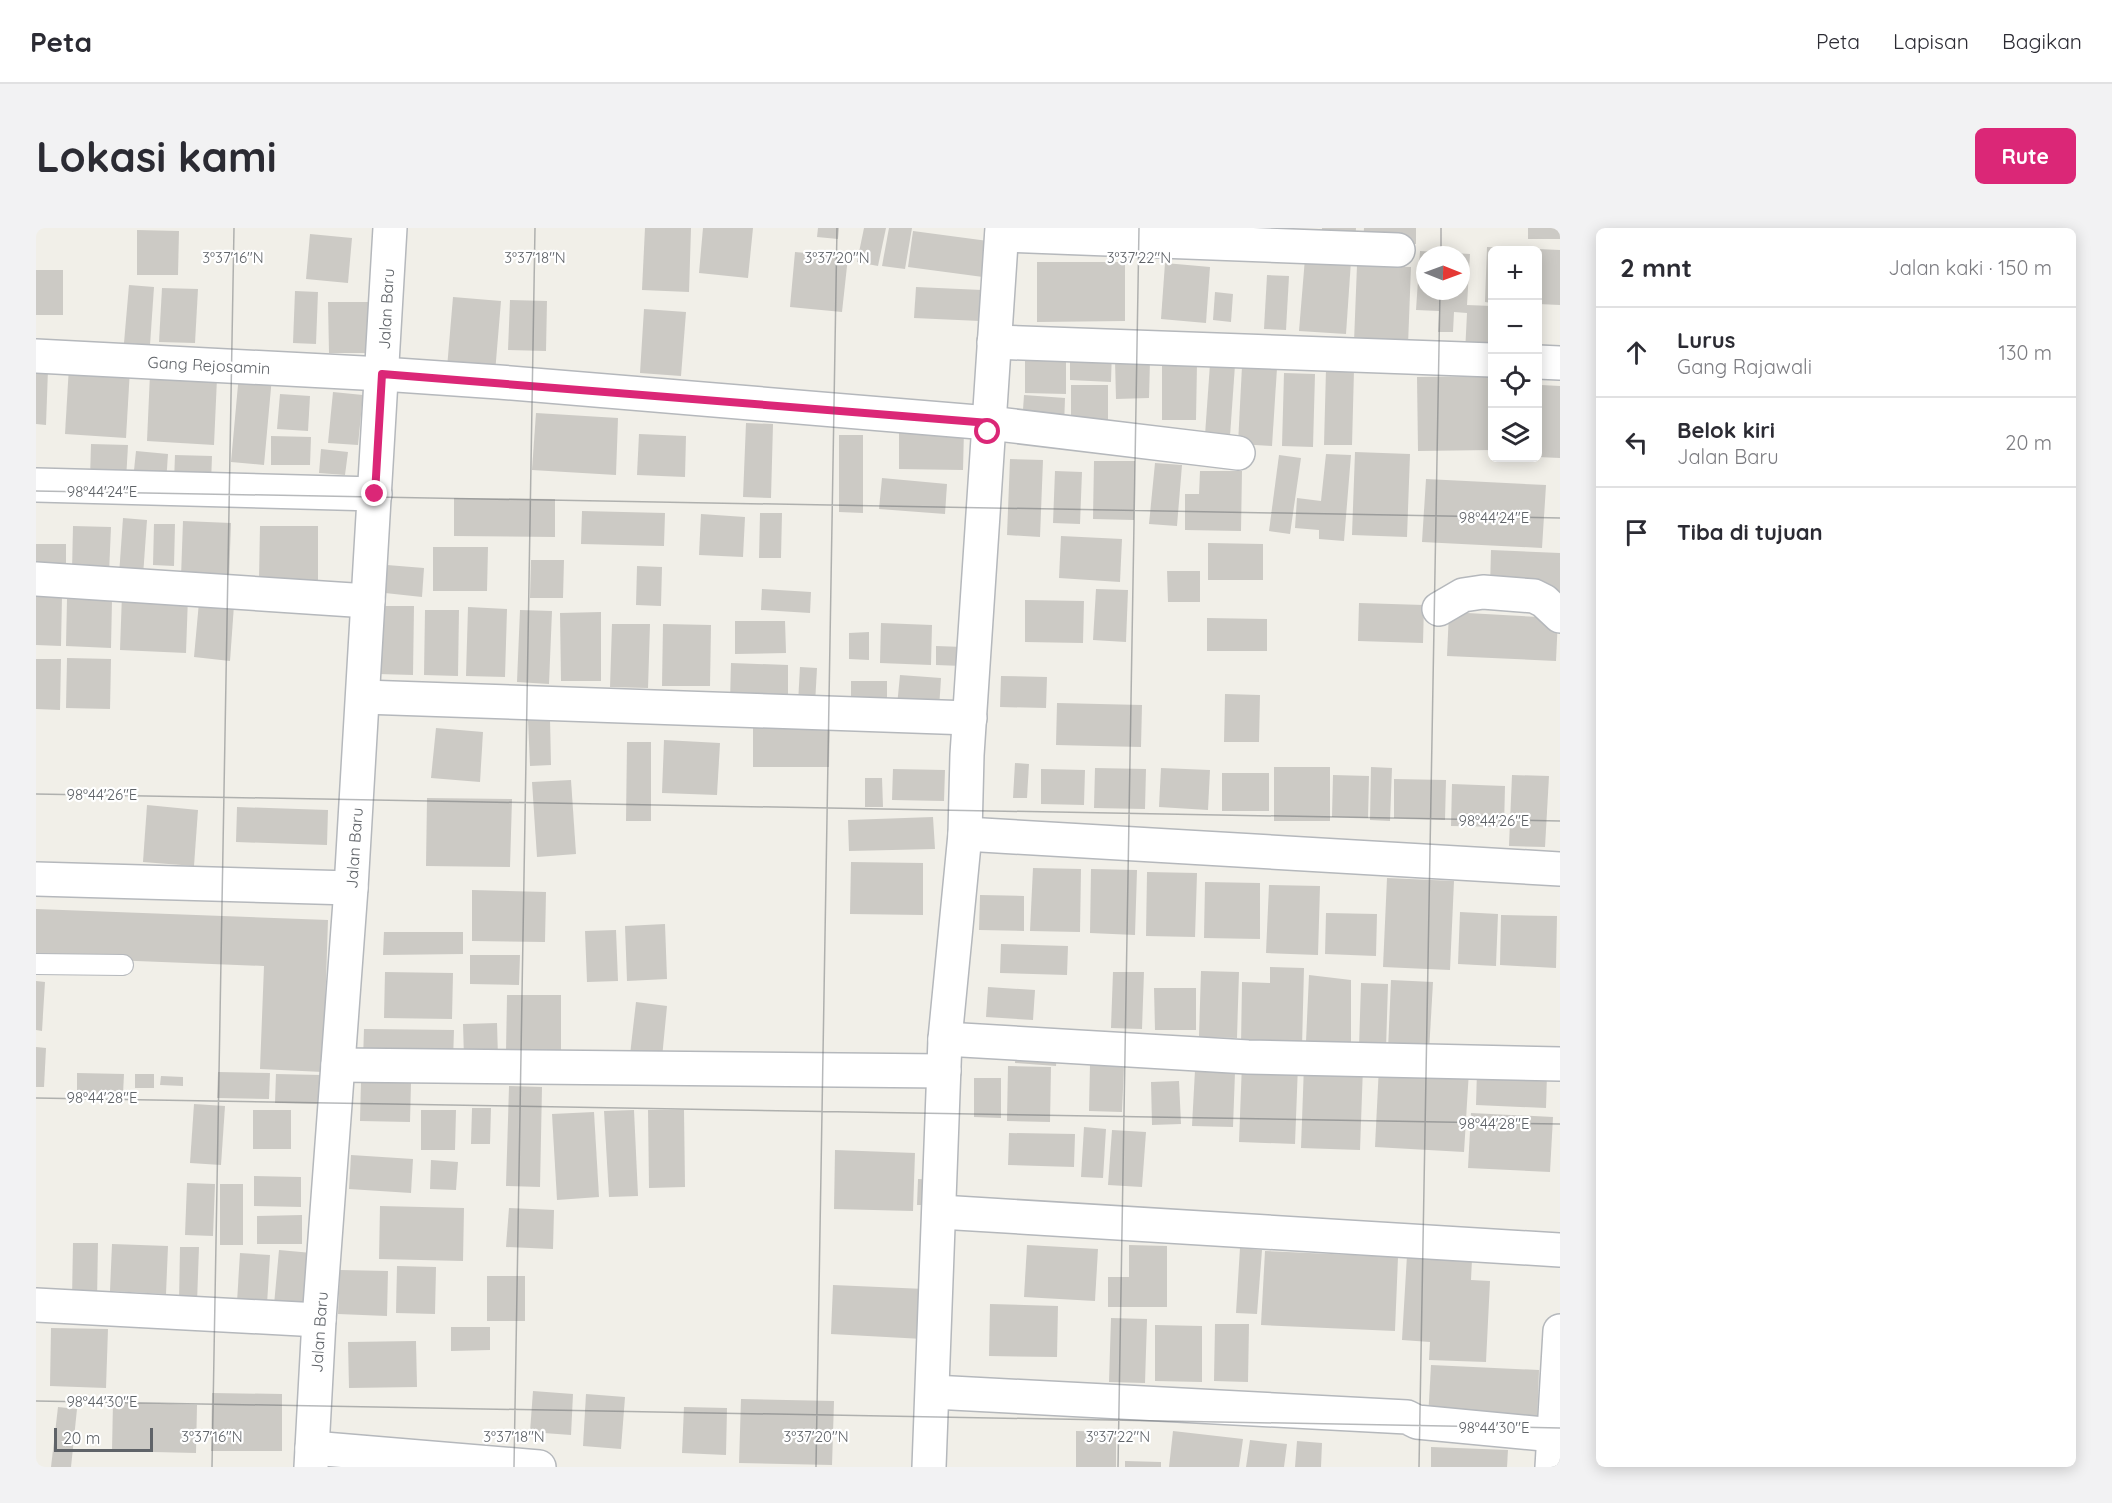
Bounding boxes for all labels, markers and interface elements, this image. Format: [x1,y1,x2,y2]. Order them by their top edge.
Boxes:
text: Peta [30,24,92,59]
text: Peta [1816,28,1860,54]
text: Lapisan [1893,28,1969,54]
text: Bagikan [2002,28,2082,54]
button: Rute [1975,128,2076,184]
text: Lokasi kami [36,130,277,183]
north arrow [1416,246,1470,300]
map controls [1488,246,1542,462]
button: + [1488,246,1542,300]
text: 3°37'16"N [202,248,264,267]
text: 3°37'18"N [504,248,566,267]
text: 3°37'20"N [804,248,870,267]
text: 3°37'22"N [1107,248,1171,267]
text: 2 mnt [1620,251,1692,284]
text: Jalan kaki · 150 m [1888,255,2052,280]
street label: Jalan Baru [374,268,398,350]
button: − [1488,300,1542,354]
text: Lurus [1677,326,1735,354]
icon: ahead [1620,336,1653,369]
text: 130 m [1999,340,2052,365]
street label: Gang Rejosamin [147,352,271,378]
button: locate [1488,354,1542,408]
text: Gang Rajawali [1677,354,1812,379]
button: layers [1488,408,1542,462]
text: Belok kiri [1677,416,1775,444]
route start [974,418,1000,444]
icon: left [1620,426,1653,459]
text: 20 m [2005,430,2052,455]
text: Jalan Baru [1677,444,1779,469]
route end [361,480,387,506]
text: 98°44'24"E [67,482,137,501]
text: 98°44'24"E [1459,508,1529,527]
icon: arrive [1620,516,1653,549]
text: Tiba di tujuan [1677,518,1823,546]
text: 98°44'26"E [67,785,137,804]
street label: Jalan Baru [341,807,367,889]
text: 98°44'26"E [1459,811,1529,830]
text: 98°44'28"E [67,1088,137,1107]
text: 98°44'28"E [1459,1114,1529,1133]
street label: Jalan Baru [306,1291,332,1373]
text: 98°44'30"E [66,1392,138,1411]
text: 98°44'30"E [1458,1418,1530,1437]
scale bar [54,1425,153,1452]
text: 3°37'16"N [181,1427,243,1446]
text: 3°37'18"N [483,1427,545,1446]
text: 3°37'20"N [783,1427,849,1446]
text: 3°37'22"N [1086,1427,1150,1446]
text: 20 m [63,1428,100,1448]

